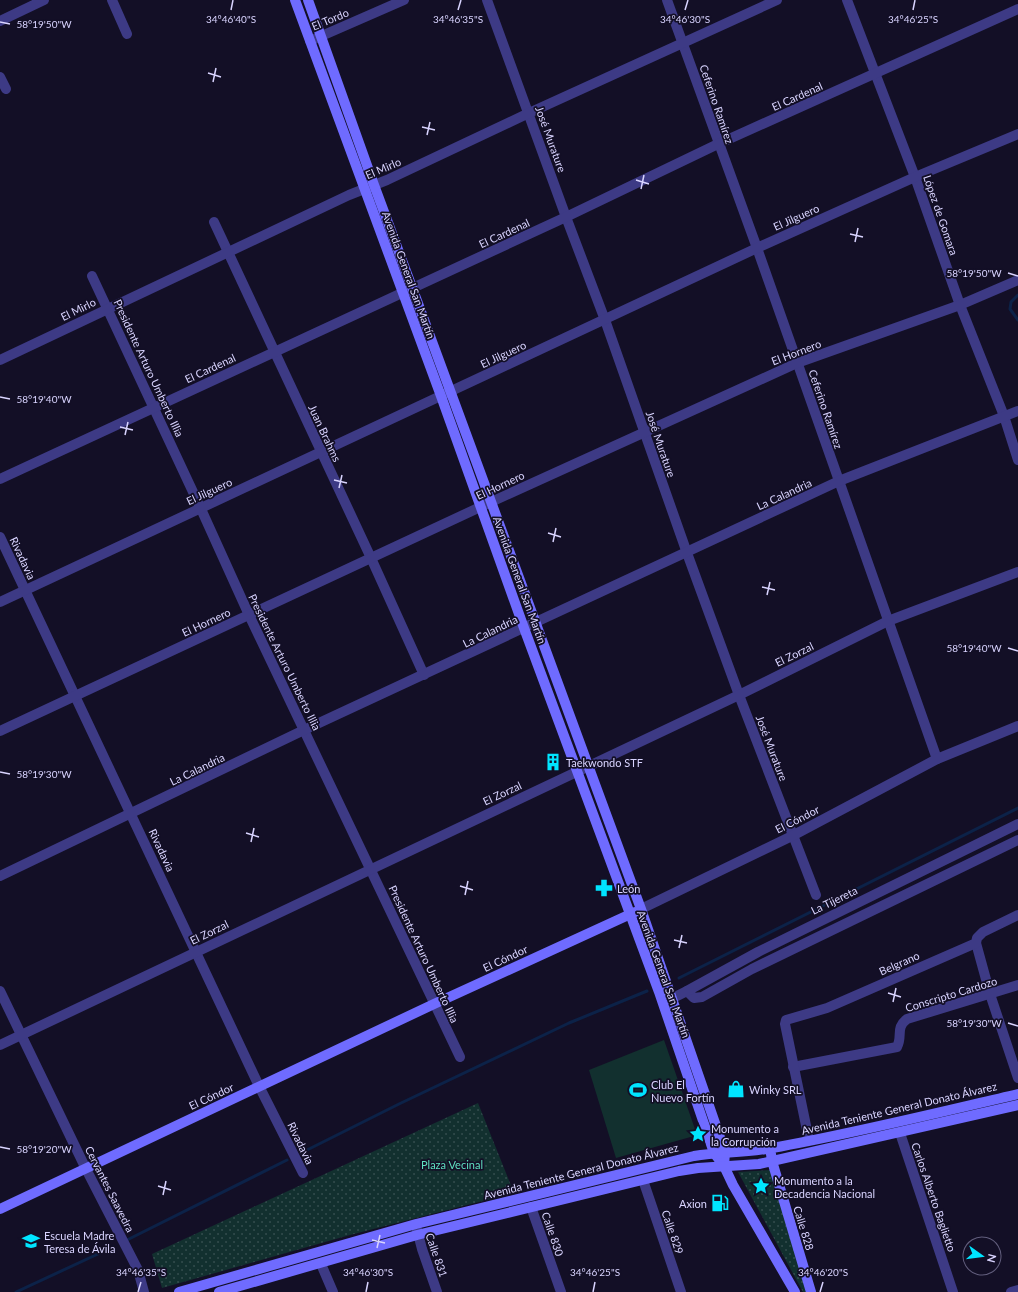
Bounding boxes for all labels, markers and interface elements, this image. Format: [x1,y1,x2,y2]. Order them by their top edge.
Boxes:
street label: El Tordo [310,5,350,33]
text: 34°46'40"S [206,13,256,25]
text: 34°46'35"S [433,13,483,25]
text: 34°46'30"S [660,13,710,25]
text: 34°46'25"S [888,13,938,25]
text: 58°19'50"W [16,18,72,30]
street label: Ceferino Ramírez [697,63,737,145]
street label: El Cardenal [769,79,825,113]
street label: José Murature [533,104,569,174]
street label: El Mirlo [363,155,403,181]
street label: López de Gomara [921,173,961,257]
street label: El Jilguero [771,201,821,233]
street label: Avenida General San Martín [380,209,438,341]
street label: El Cardenal [477,216,531,250]
text: 58°19'50"W [946,267,1002,279]
street label: El Mirlo [58,295,98,323]
street label: Presidente Arturo Umberto Illia [111,297,187,439]
street label: El Hornero [769,337,823,367]
street label: El Jilguero [478,338,528,370]
street label: El Cardenal [183,351,237,385]
street label: Ceferino Ramírez [806,368,846,450]
text: 58°19'40"W [16,393,72,405]
street label: Juan Brahms [306,402,344,464]
street label: José Murature [644,409,678,479]
street label: El Hornero [474,468,526,502]
street label: El Jilguero [184,475,234,507]
street label: La Calandria [754,476,814,512]
street label: Avenida General San Martín [491,514,549,646]
street label: Rivadavia [7,535,39,581]
street label: Presidente Arturo Umberto Illia [246,592,324,732]
street label: El Hornero [180,605,232,639]
street label: La Calandria [461,612,519,650]
street label: El Zorzal [773,639,815,669]
text: 58°19'40"W [946,642,1002,654]
street label: José Murature [754,713,791,783]
street label: La Calandria [168,750,226,788]
building icon: Taekwondo STF [543,752,563,772]
place label: Taekwondo STF [566,756,643,769]
text: 58°19'30"W [16,768,72,780]
street label: El Zorzal [481,778,523,808]
street label: El Cóndor [773,802,821,836]
street label: Rivadavia [146,827,178,873]
pharmacy icon: León [594,878,614,898]
place label: León [617,882,640,895]
street label: Presidente Arturo Umberto Illia [386,883,462,1025]
street label: La Tijereta [809,883,859,917]
street label: Avenida General San Martín [635,908,693,1040]
street label: El Zorzal [188,917,230,947]
street label: El Cóndor [481,942,529,974]
street label: Belgrano [877,948,921,978]
street label: Conscripto Cardozo [904,974,998,1014]
text: 58°19'30"W [946,1017,1002,1029]
place label: Club El Nuevo Fortín [651,1078,715,1104]
shop icon: Winky SRL [726,1079,746,1099]
street label: Avenida Teniente General Donato Álvarez [800,1079,998,1137]
street label: El Cóndor [187,1080,235,1112]
sports icon: Club El Nuevo Fortín [628,1080,648,1100]
place label: Winky SRL [749,1083,802,1096]
street label: Rivadavia [285,1120,317,1166]
place label: Monumento a la Corrupción [711,1122,779,1148]
place icon: Monumento a la Corrupción [688,1124,708,1144]
street label: Avenida Teniente General Donato Álvarez [482,1140,680,1202]
street label: Carlos Alberto Baglietto [909,1141,959,1253]
text: 58°19'20"W [16,1143,72,1155]
street label: Cervantes Saavedra [83,1144,137,1234]
park label: Plaza Vecinal [421,1158,483,1171]
place label: Monumento a la Decadencia Nacional [774,1174,875,1200]
place icon: Monumento a la Decadencia Nacional [751,1176,771,1196]
fuel station icon: Axion [710,1193,730,1213]
place label: Axion [679,1197,707,1210]
street label: Calle 828 [791,1204,817,1252]
street label: Calle 829 [659,1208,687,1256]
street label: Calle 830 [539,1210,567,1258]
place label: Escuela Madre Teresa de Ávila [44,1229,115,1255]
school or university icon: Escuela Madre Teresa de Ávila [21,1231,41,1251]
street label: Calle 831 [423,1231,451,1279]
north arrow [962,1236,1002,1276]
text: N [985,1253,1000,1264]
text: 34°46'35"S [116,1266,166,1278]
text: 34°46'30"S [343,1266,393,1278]
text: 34°46'25"S [570,1266,620,1278]
text: 34°46'20"S [798,1266,848,1278]

